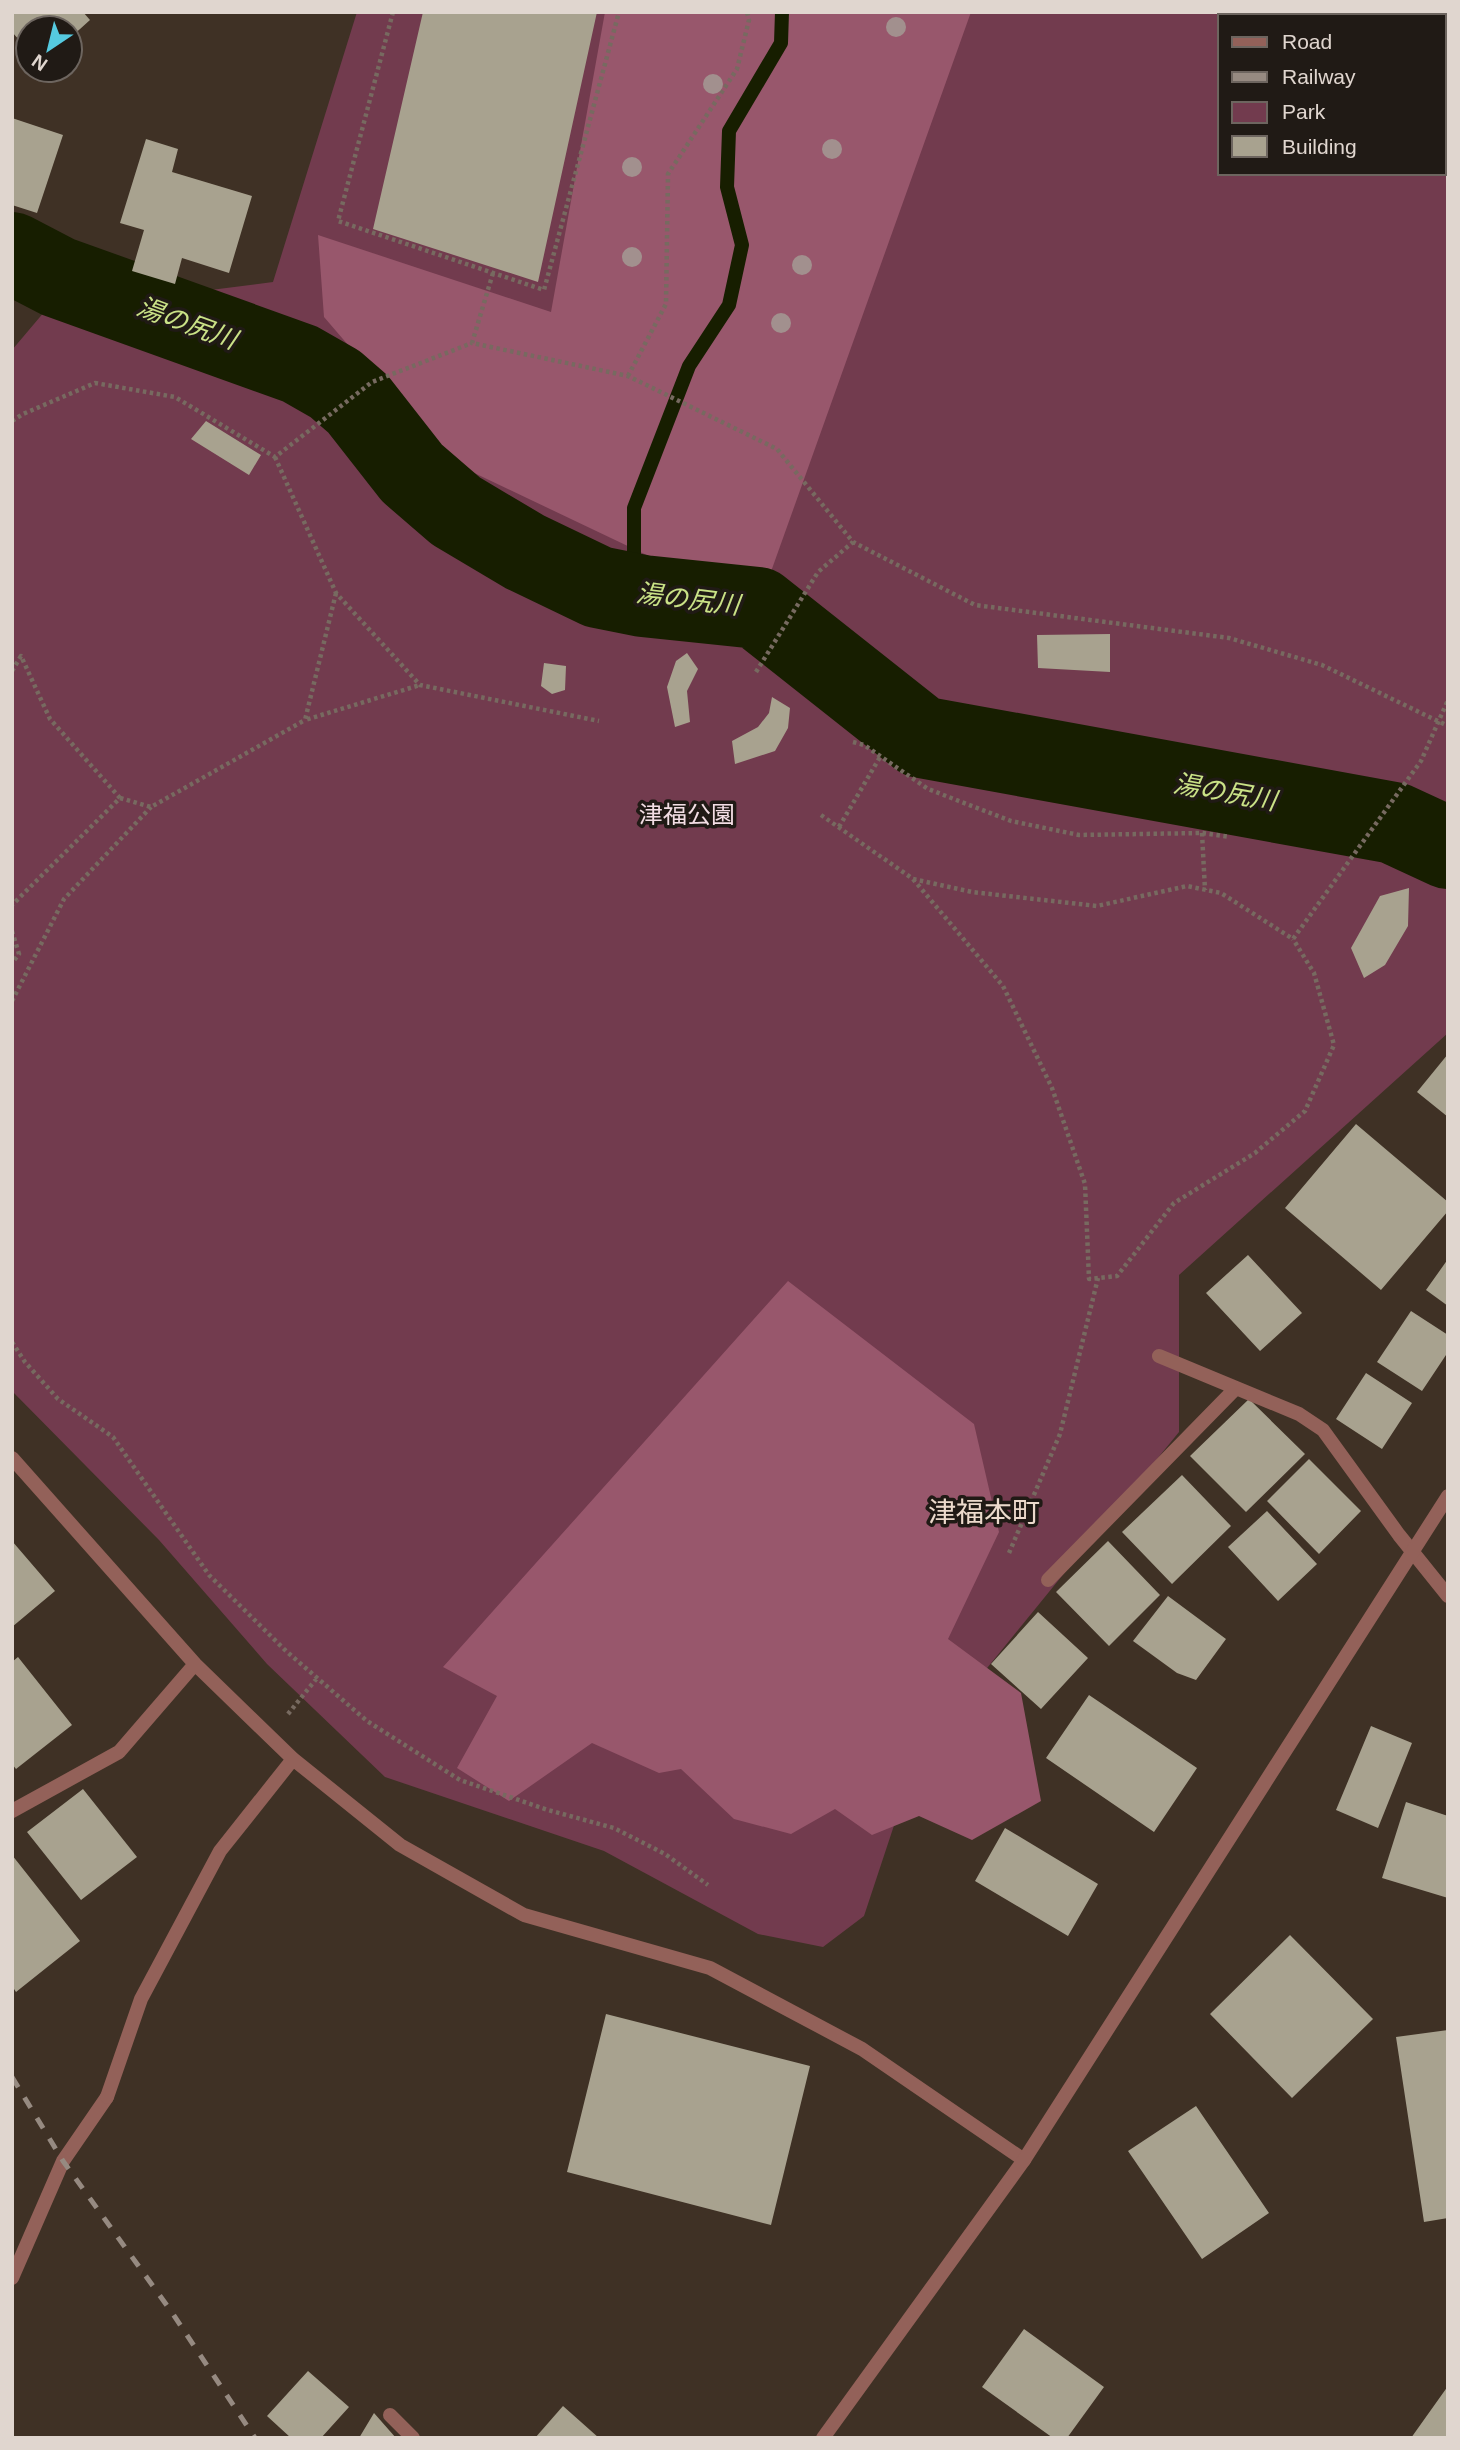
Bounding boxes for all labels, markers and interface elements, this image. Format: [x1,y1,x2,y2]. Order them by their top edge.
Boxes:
north arrow [14,14,84,84]
legend [1218,14,1446,175]
text: Road [1282,30,1332,53]
text: N [28,50,51,75]
text: Railway [1282,65,1356,88]
text: Park [1282,100,1326,123]
text: Building [1282,135,1357,158]
water label: 湯の尻川 [133,291,244,356]
water label: 湯の尻川 [635,578,744,621]
water label: 湯の尻川 [1171,768,1282,816]
park label: 津福公園 [639,801,735,828]
district label: 津福本町 [928,1497,1040,1528]

